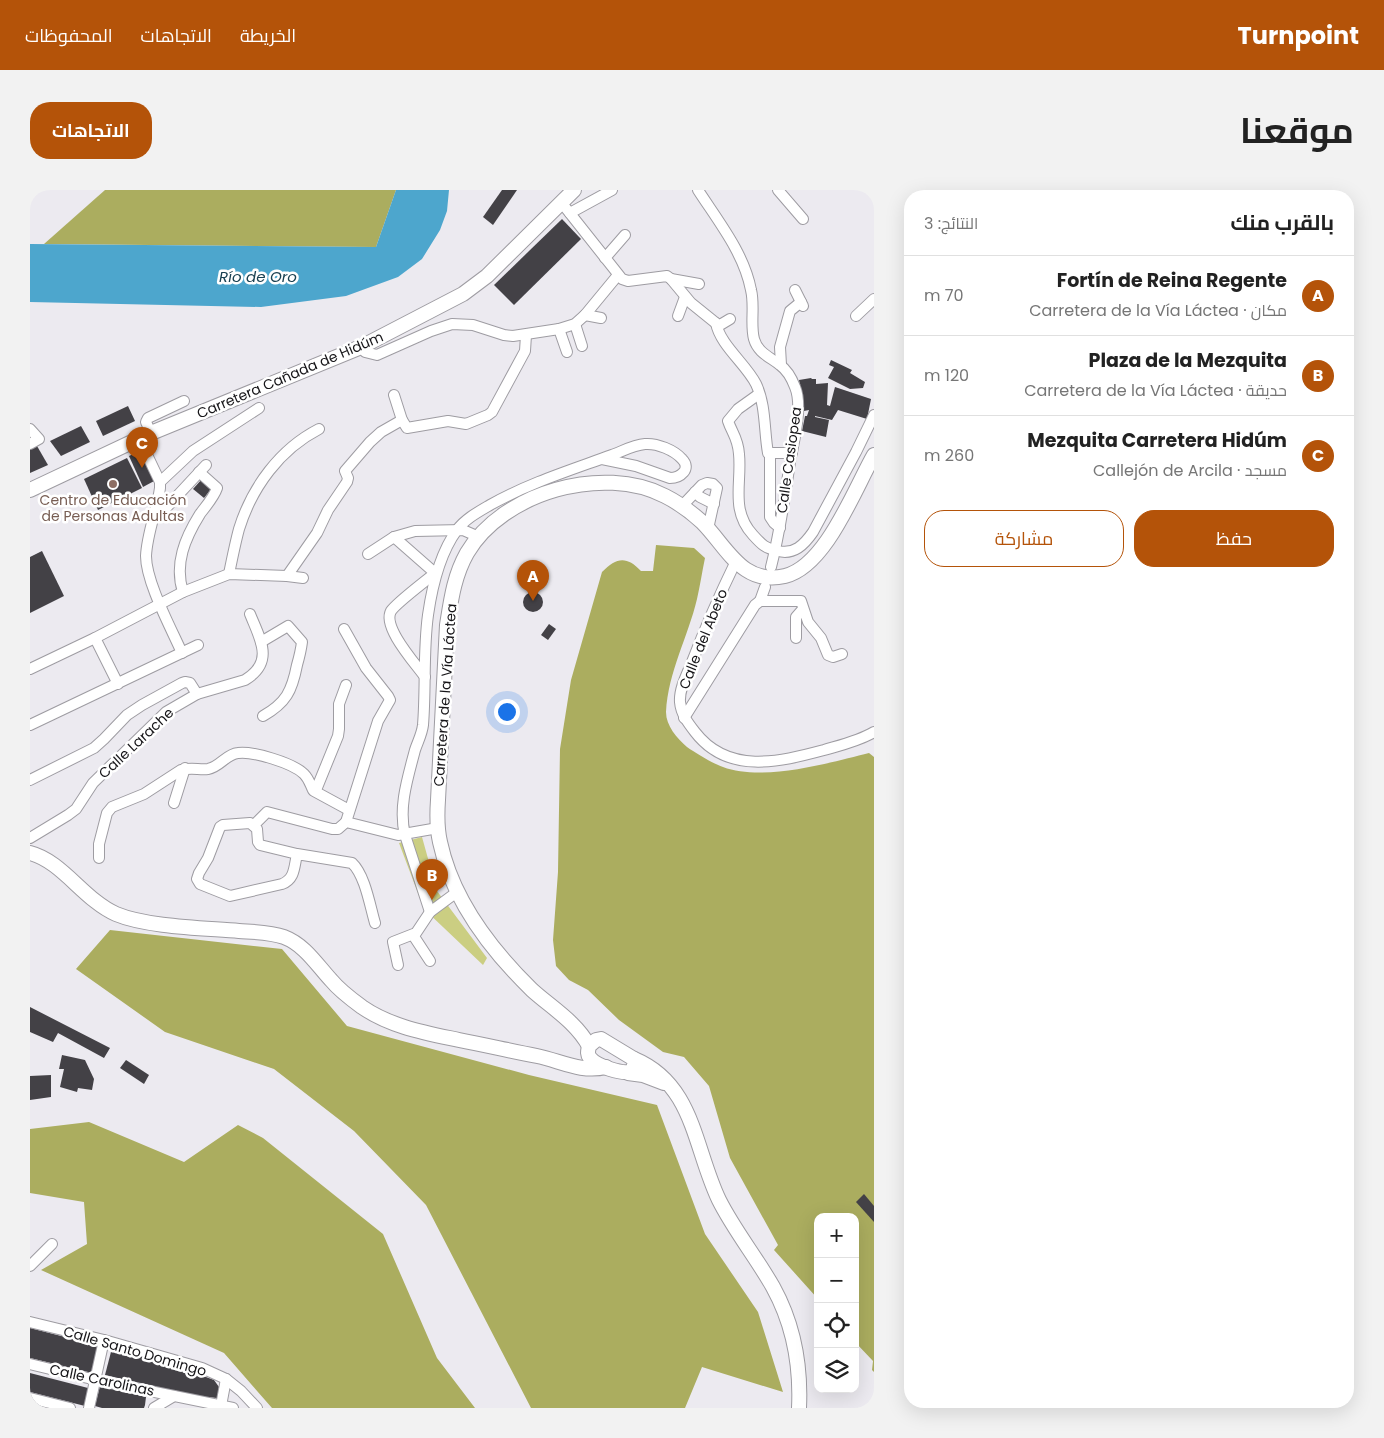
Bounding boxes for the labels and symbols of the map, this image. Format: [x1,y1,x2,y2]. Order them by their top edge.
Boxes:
water label: Río de Oro [219,266,297,287]
street label: Carretera Cañada de Hidúm [194,327,386,423]
street label: Calle Casiopea [772,406,806,514]
pin: C [126,427,158,468]
marker: Centro de Educación de Personas Adultas [107,478,119,490]
place label: Centro de Educación de Personas Adultas [40,490,186,526]
pin: A [517,560,549,601]
street label: Calle del Abeto [674,586,732,692]
street label: Carretera de la Vía Láctea [429,603,461,787]
your location [494,699,520,725]
street label: Calle Larache [94,703,178,783]
pin: B [416,859,448,900]
street label: Calle Santo Domingo [61,1321,209,1381]
street label: Calle Carolinas [48,1359,156,1401]

